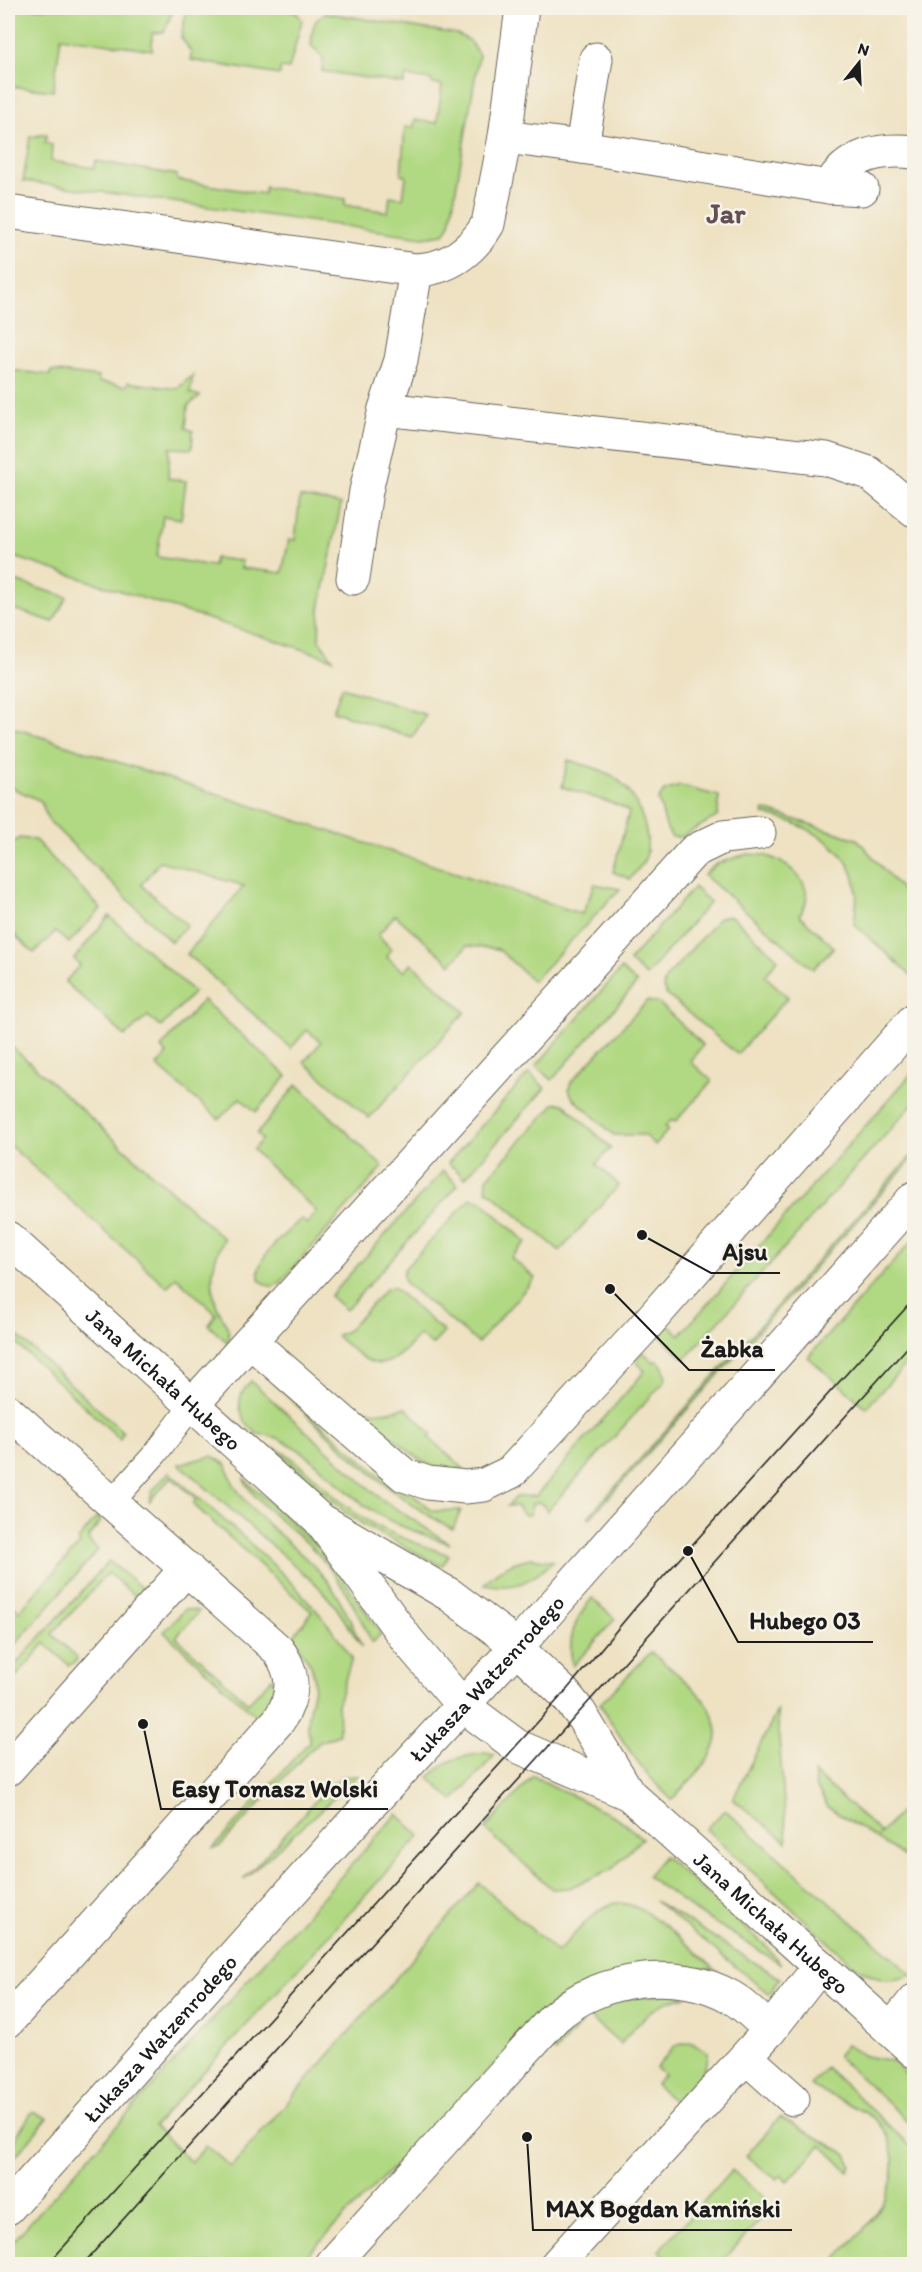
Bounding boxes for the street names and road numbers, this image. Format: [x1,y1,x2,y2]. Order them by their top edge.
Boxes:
street label: Jana Michała Hubego [80,1302,247,1456]
street label: Łukasza Watzenrodego [403,1589,570,1768]
street label: Jana Michała Hubego [688,1845,855,2000]
street label: Łukasza Watzenrodego [78,1948,243,2128]

